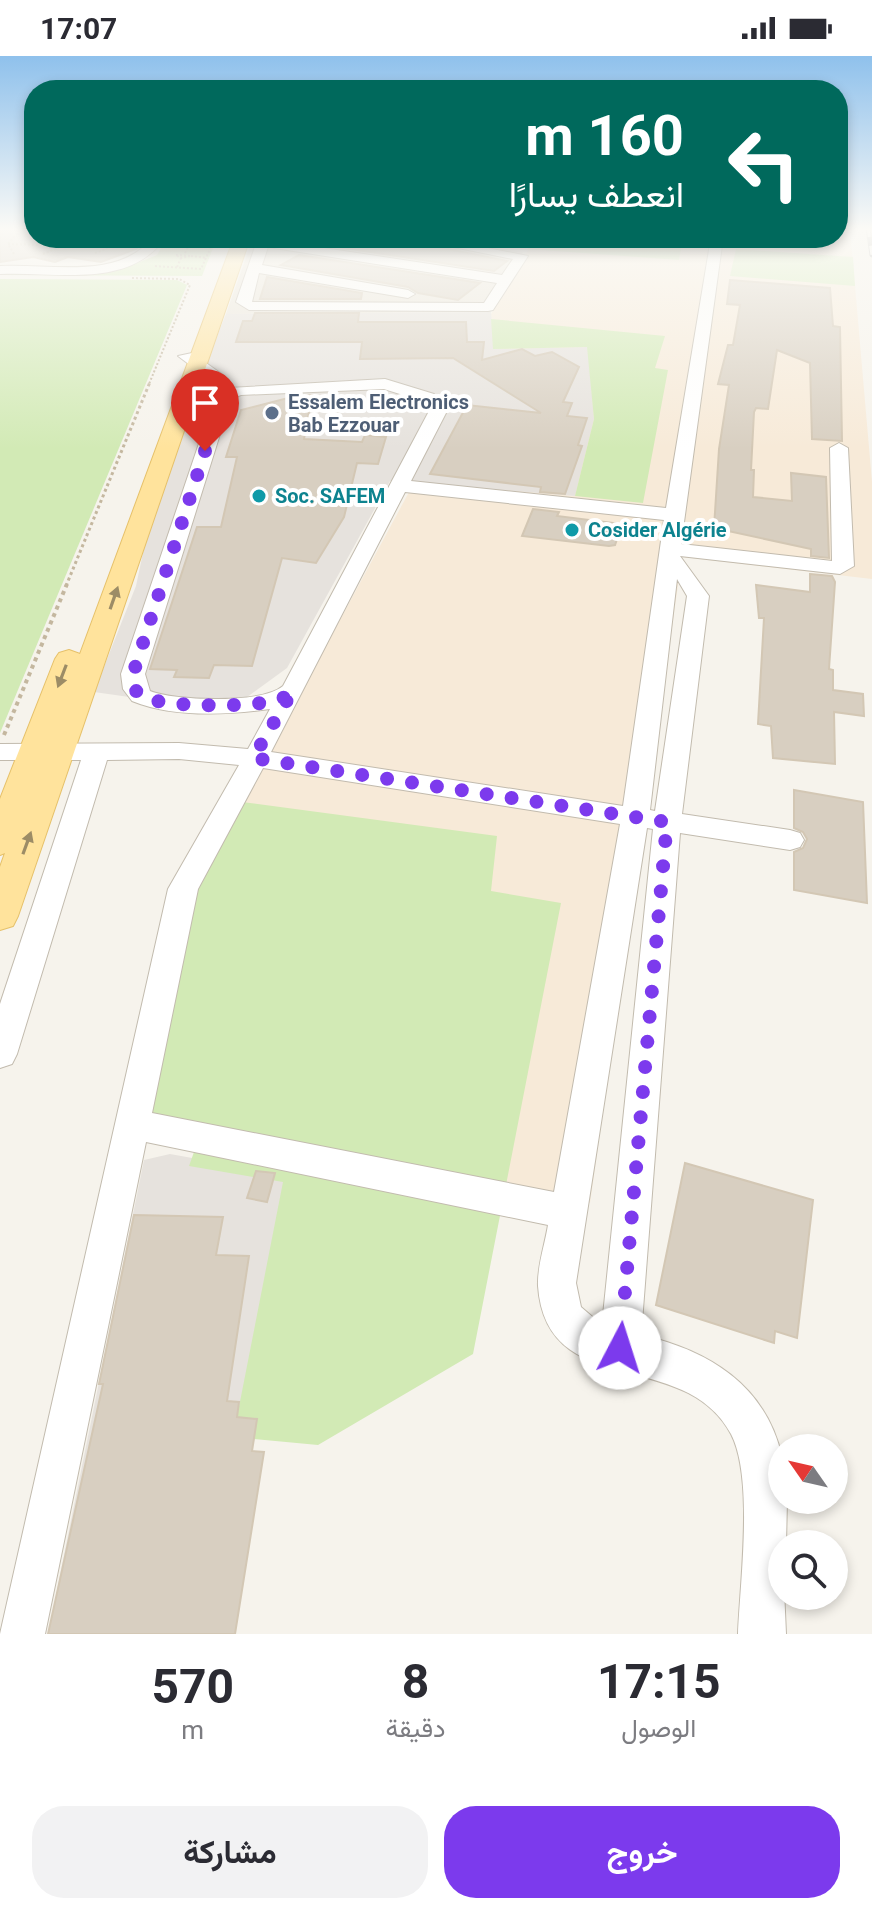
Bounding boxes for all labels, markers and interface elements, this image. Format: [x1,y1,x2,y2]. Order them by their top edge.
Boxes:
text: 17:07 [40,11,117,46]
text: 160 m [525,103,684,169]
icon: left [712,112,816,216]
text: انعطف يسارًا [509,174,684,216]
pin [171,369,239,451]
icon: arrive [183,381,227,425]
place label: Essalem Electronics Bab Ezzouar [288,390,469,437]
marker: Essalem Electronics Bab Ezzouar [263,404,281,422]
place label: Soc. SAFEM [275,484,385,508]
marker: Soc. SAFEM [250,487,268,505]
place label: Cosider Algérie [588,518,727,542]
marker: Cosider Algérie [563,521,581,539]
one-way arrow [108,586,120,610]
one-way arrow [55,664,68,688]
one-way arrow [21,831,34,855]
position arrow [578,1306,662,1390]
north arrow [768,1434,848,1514]
map controls [768,1434,848,1610]
button: search [768,1530,848,1610]
text: 8 [402,1653,429,1710]
text: 17:15 [597,1653,721,1710]
text: 570 [151,1658,234,1715]
text: دقيقة [385,1713,446,1743]
text: الوصول [621,1713,696,1743]
text: m [181,1715,204,1745]
button: مشاركة [32,1806,428,1898]
button: خروج [444,1806,840,1898]

